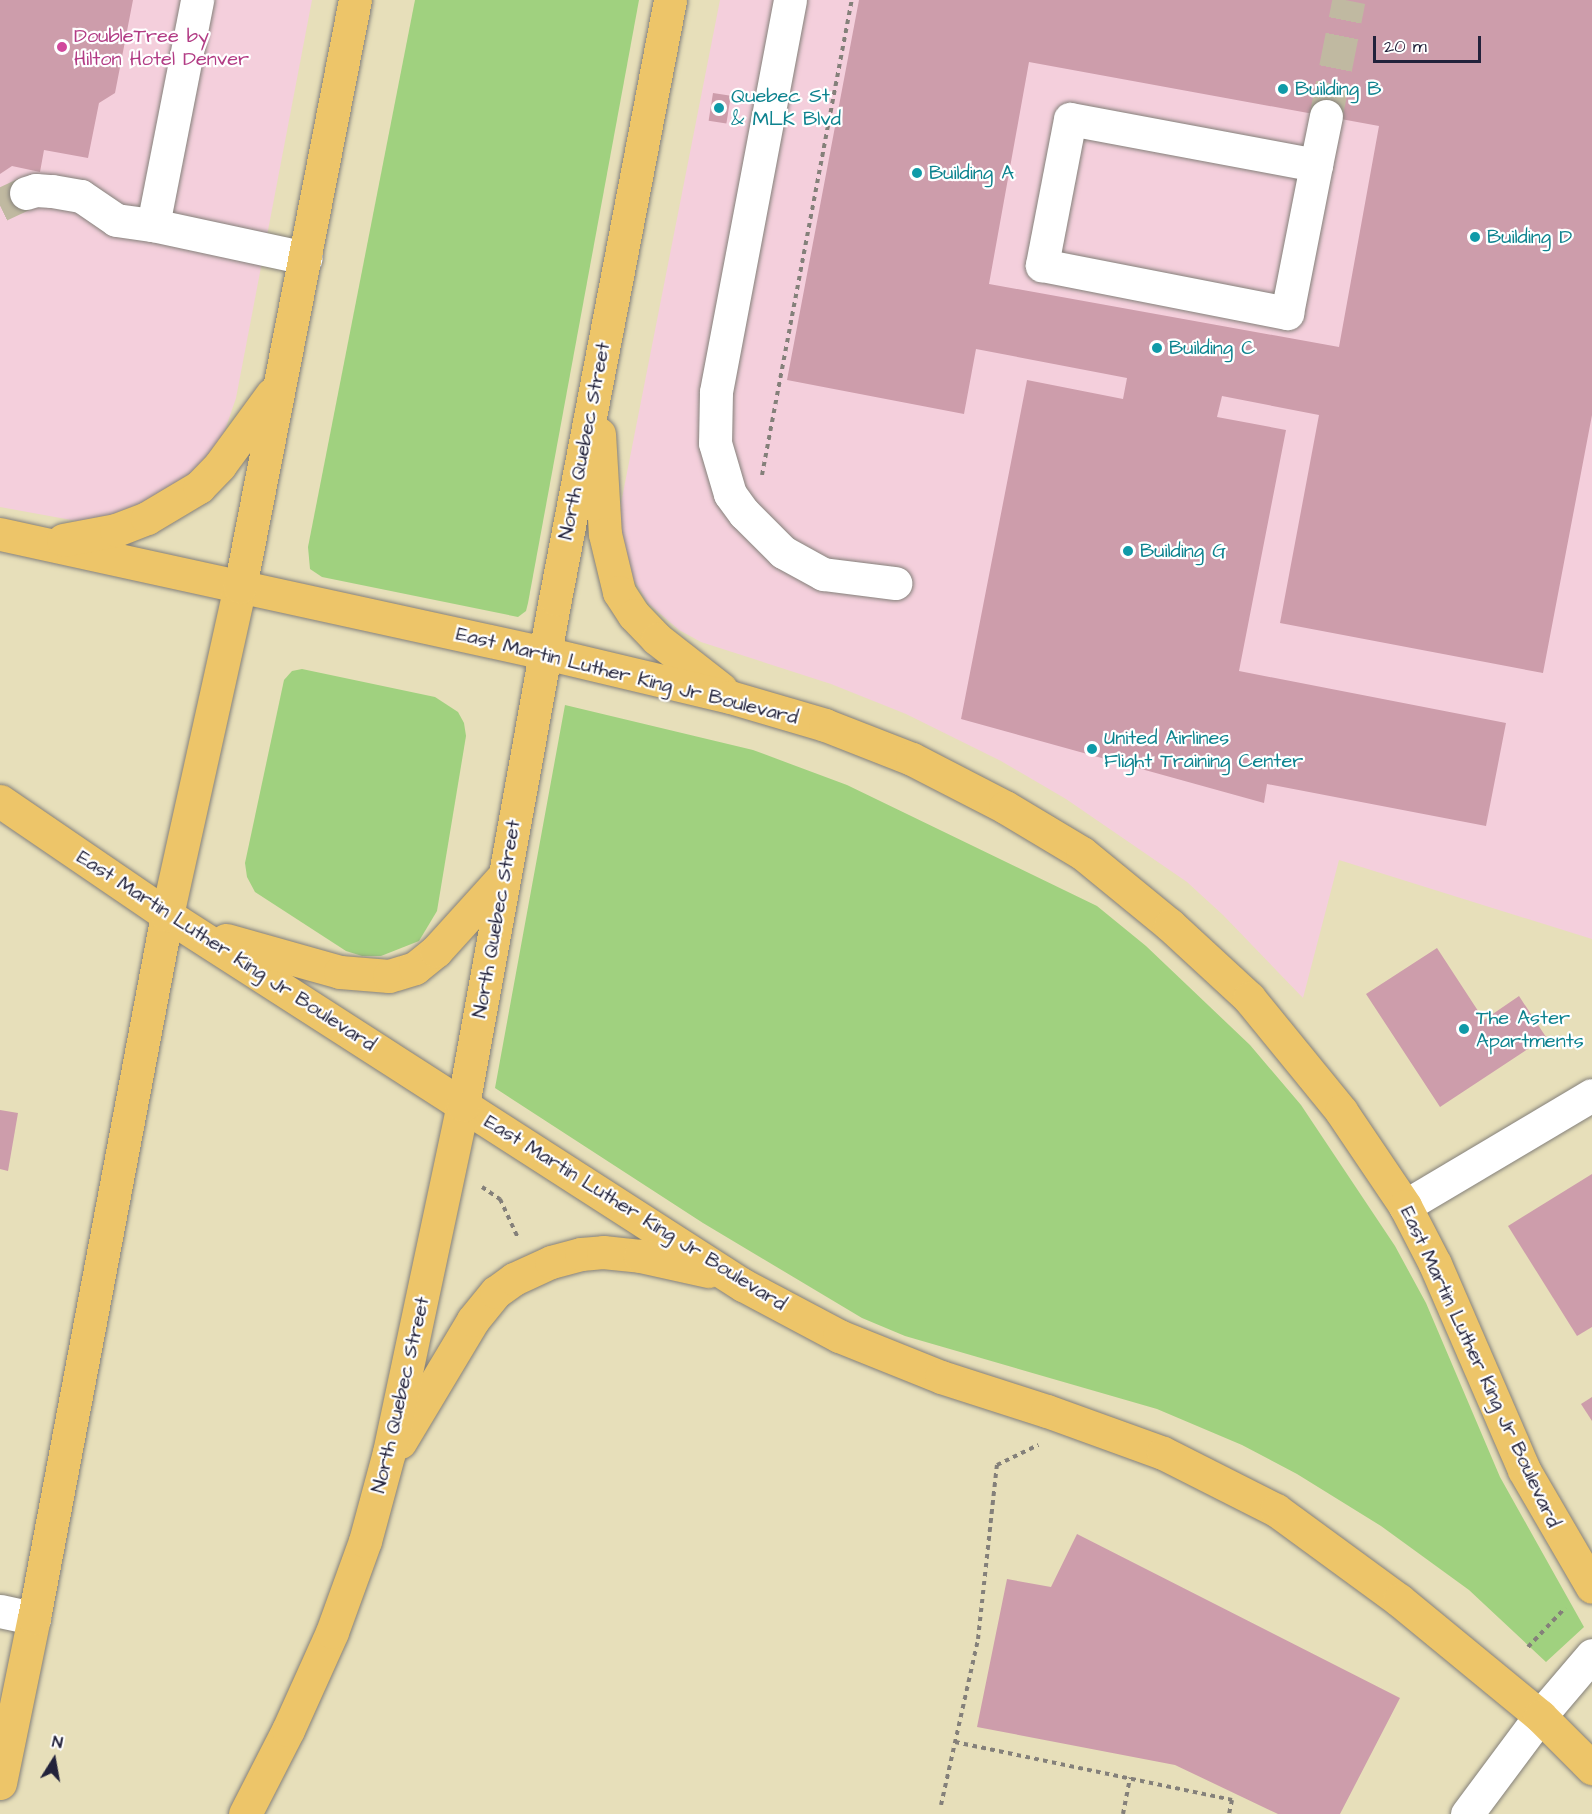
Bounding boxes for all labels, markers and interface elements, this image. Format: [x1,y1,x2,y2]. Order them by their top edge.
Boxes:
place label: DoubleTree by Hilton Hotel Denver [74,24,249,71]
scale bar [1376,24,1484,62]
text: 20 m [1384,34,1427,59]
marker: DoubleTree by Hilton Hotel Denver [55,40,69,54]
place label: Building B [1295,77,1381,101]
marker: Building B [1276,82,1290,96]
place label: Quebec St & MLK Blvd [731,84,841,131]
marker: Quebec St & MLK Blvd [712,101,726,115]
place label: Building A [929,161,1014,185]
marker: Building A [910,166,924,180]
place label: Building D [1487,225,1572,249]
marker: Building D [1468,230,1482,244]
place label: Building C [1169,336,1255,360]
street label: North Quebec Street [554,340,616,542]
marker: Building C [1150,341,1164,355]
place label: Building G [1140,539,1226,563]
marker: Building G [1121,544,1135,558]
street label: East Martin Luther King Jr Boulevard [454,622,800,730]
place label: United Airlines Flight Training Center [1104,726,1303,773]
marker: United Airlines Flight Training Center [1085,742,1099,756]
street label: North Quebec Street [468,818,526,1020]
street label: East Martin Luther King Jr Boulevard [72,845,380,1057]
place label: The Aster Apartments [1476,1006,1584,1053]
marker: The Aster Apartments [1457,1022,1471,1036]
street label: East Martin Luther King Jr Boulevard [480,1110,790,1316]
street label: East Martin Luther King Jr Boulevard [1395,1203,1565,1531]
street label: North Quebec Street [367,1295,435,1495]
north arrow [24,1730,84,1790]
text: N [50,1731,64,1754]

